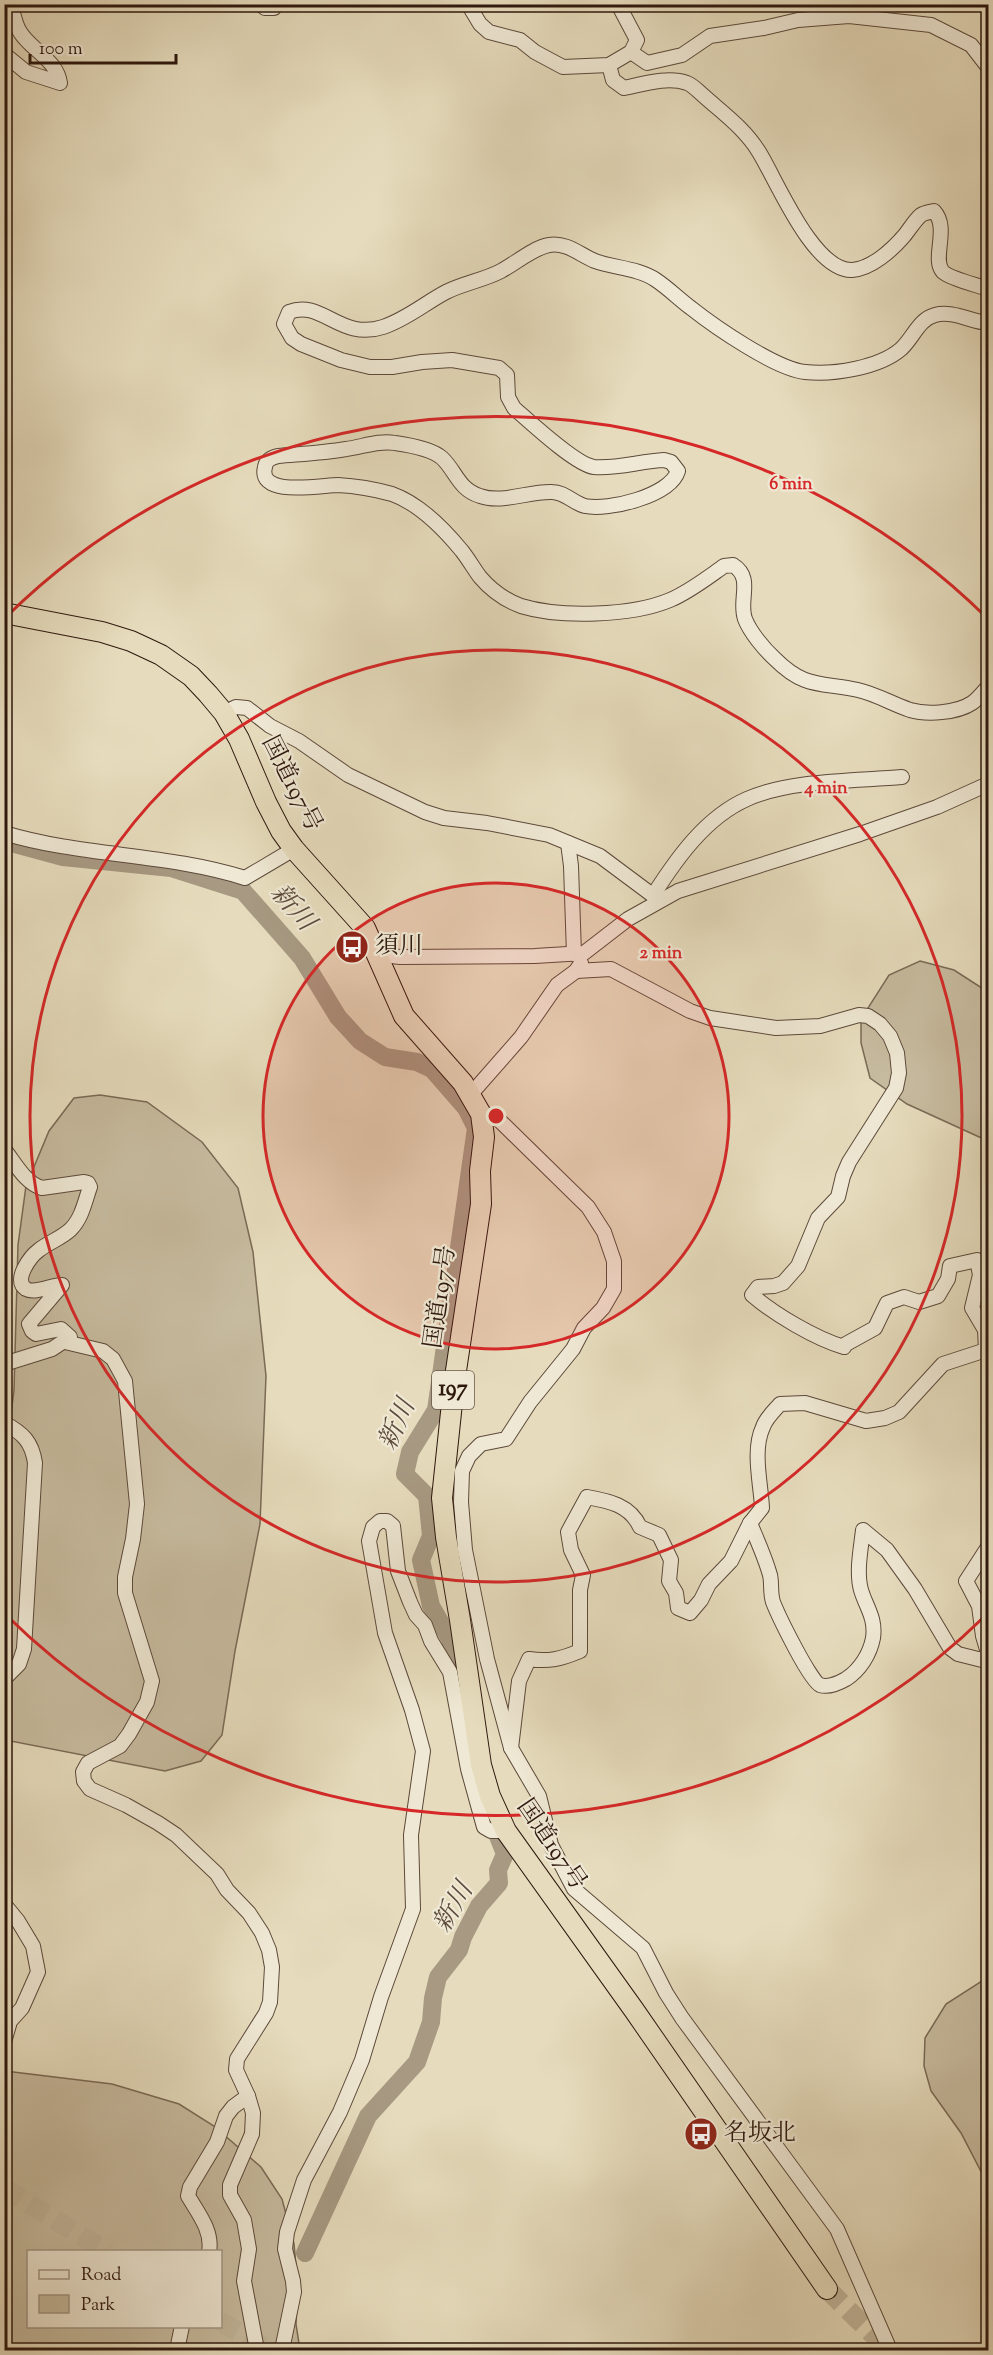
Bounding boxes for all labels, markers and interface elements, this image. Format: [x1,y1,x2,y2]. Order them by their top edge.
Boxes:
scale bar [30,27,176,65]
text: 100 m [39,37,83,63]
text: 6 min [769,472,813,498]
street label: 国道197号 [252,730,330,838]
text: 4 min [803,776,848,802]
water label: 新川 [261,876,325,942]
bus stop icon: 須川 [334,929,370,965]
place label: 須川 [375,930,423,964]
text: 2 min [640,941,683,967]
centre of rings [486,1106,506,1126]
street label: 国道197号 [417,1243,465,1351]
road number: 197 [432,1371,474,1409]
water label: 新川 [371,1391,427,1456]
street label: 国道197号 [508,1793,594,1897]
water label: 新川 [425,1874,485,1940]
bus stop icon: 名坂北 [683,2116,719,2152]
place label: 名坂北 [724,2117,796,2151]
legend [27,2250,222,2328]
text: Road [81,2263,121,2289]
text: Park [81,2293,116,2319]

